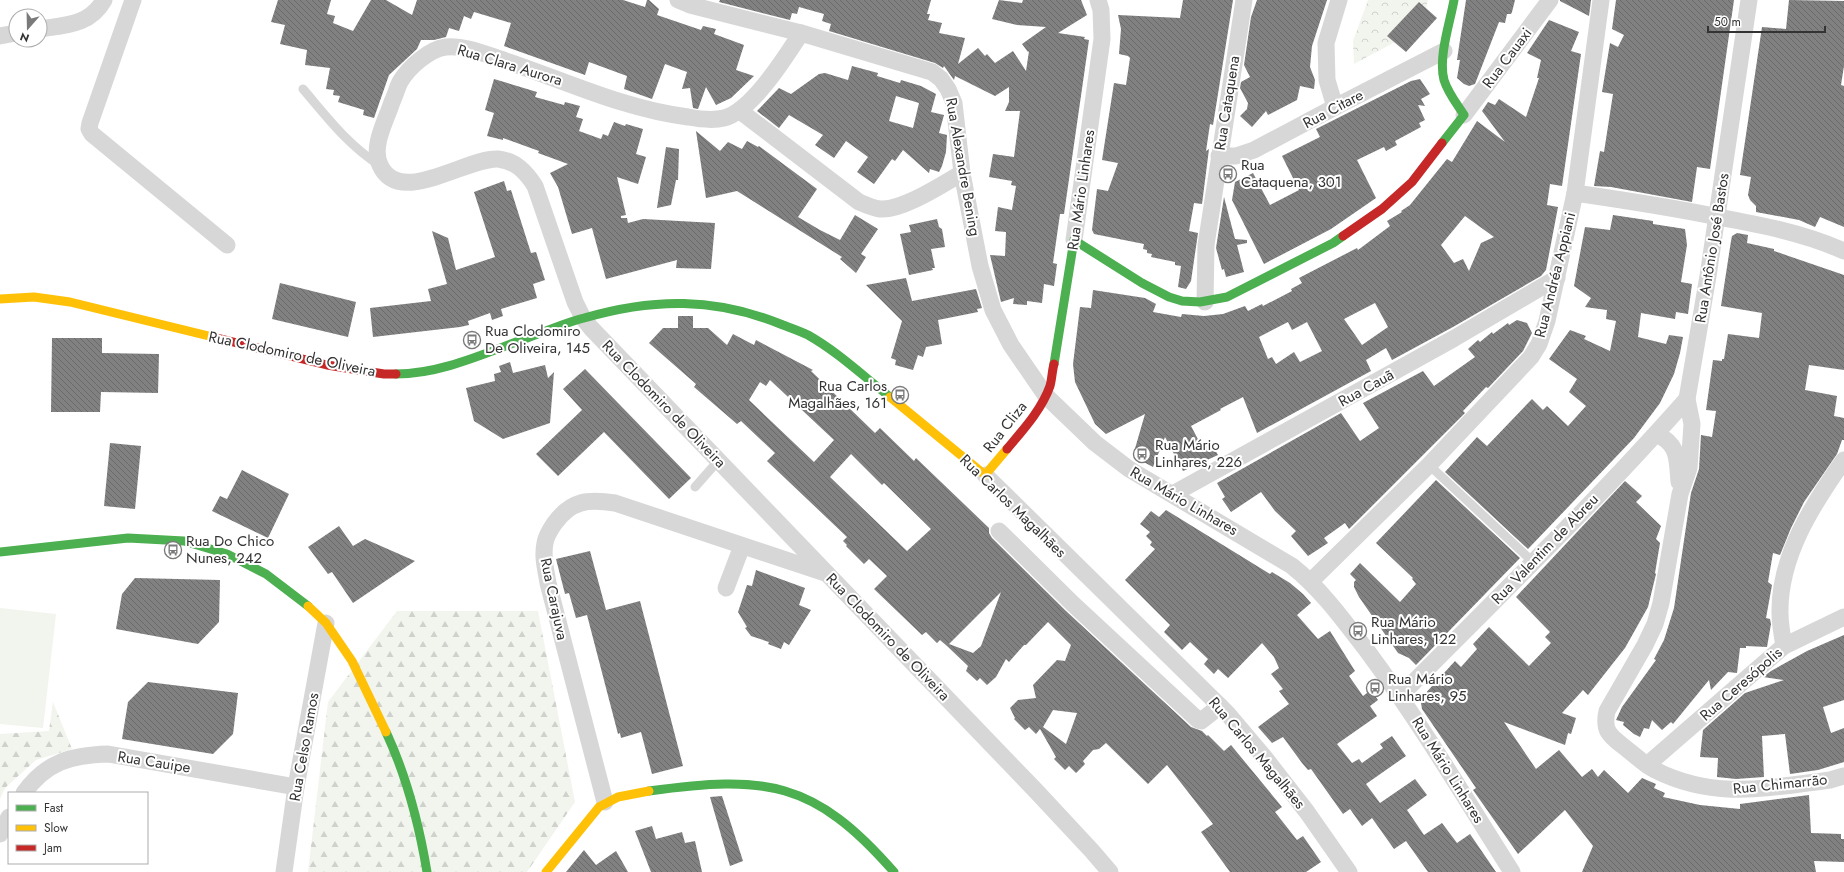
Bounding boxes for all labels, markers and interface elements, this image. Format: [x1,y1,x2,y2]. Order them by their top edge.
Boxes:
north arrow [8,8,48,48]
scale bar [1708,8,1825,34]
text: 50 m [1714,13,1741,31]
street label: Rua Cauaxi [1477,23,1537,93]
text: N [18,28,31,46]
street label: Rua Clara Aurora [455,39,565,91]
street label: Rua Cataquena [1209,54,1245,152]
street label: Rua Citare [1299,84,1367,134]
street label: Rua Alexandre Bening [940,96,986,238]
street label: Rua Mário Linhares [1062,128,1100,252]
place label: Rua Cataquena, 301 [1241,154,1342,193]
bus stop icon: Rua Cataquena, 301 [1218,164,1238,184]
street label: Rua Antônio José Bastos [1689,171,1735,325]
street label: Rua Andréa Appiani [1529,210,1581,340]
place label: Rua Clodomiro De Oliveira, 145 [485,320,590,359]
street label: Rua Clodomiro de Oliveira [206,326,378,382]
bus stop icon: Rua Clodomiro De Oliveira, 145 [462,330,482,350]
street label: Rua Clodomiro de Oliveira [597,335,731,473]
street label: Rua Cauã [1334,364,1398,412]
place label: Rua Carlos Magalhães, 161 [788,375,887,414]
bus stop icon: Rua Carlos Magalhães, 161 [890,385,910,405]
street label: Rua Cliza [978,397,1032,457]
place label: Rua Mário Linhares, 226 [1155,434,1242,473]
bus stop icon: Rua Mário Linhares, 226 [1132,444,1152,464]
street label: Rua Carlos Magalhães [955,449,1071,563]
street label: Rua Mário Linhares [1126,461,1242,541]
street label: Rua Valentim de Abreu [1486,489,1604,609]
place label: Rua Do Chico Nunes, 242 [186,530,274,569]
bus stop icon: Rua Do Chico Nunes, 242 [163,540,183,560]
street label: Rua Carajuva [535,556,573,642]
street label: Rua Clodomiro de Oliveira [821,568,955,706]
place label: Rua Mário Linhares, 122 [1371,611,1456,650]
bus stop icon: Rua Mário Linhares, 122 [1348,621,1368,641]
street label: Rua Ceresópolis [1695,642,1787,726]
place label: Rua Mário Linhares, 95 [1388,668,1467,707]
bus stop icon: Rua Mário Linhares, 95 [1365,678,1385,698]
street label: Rua Celso Ramos [284,691,324,803]
street label: Rua Carlos Magalhães [1203,692,1311,814]
street label: Rua Mário Linhares [1406,713,1490,827]
street label: Rua Cauipe [116,745,192,779]
street label: Rua Chimarrão [1732,768,1828,800]
legend [8,792,148,864]
text: Fast [44,799,63,817]
text: Slow [44,819,69,837]
text: Jam [42,839,62,857]

